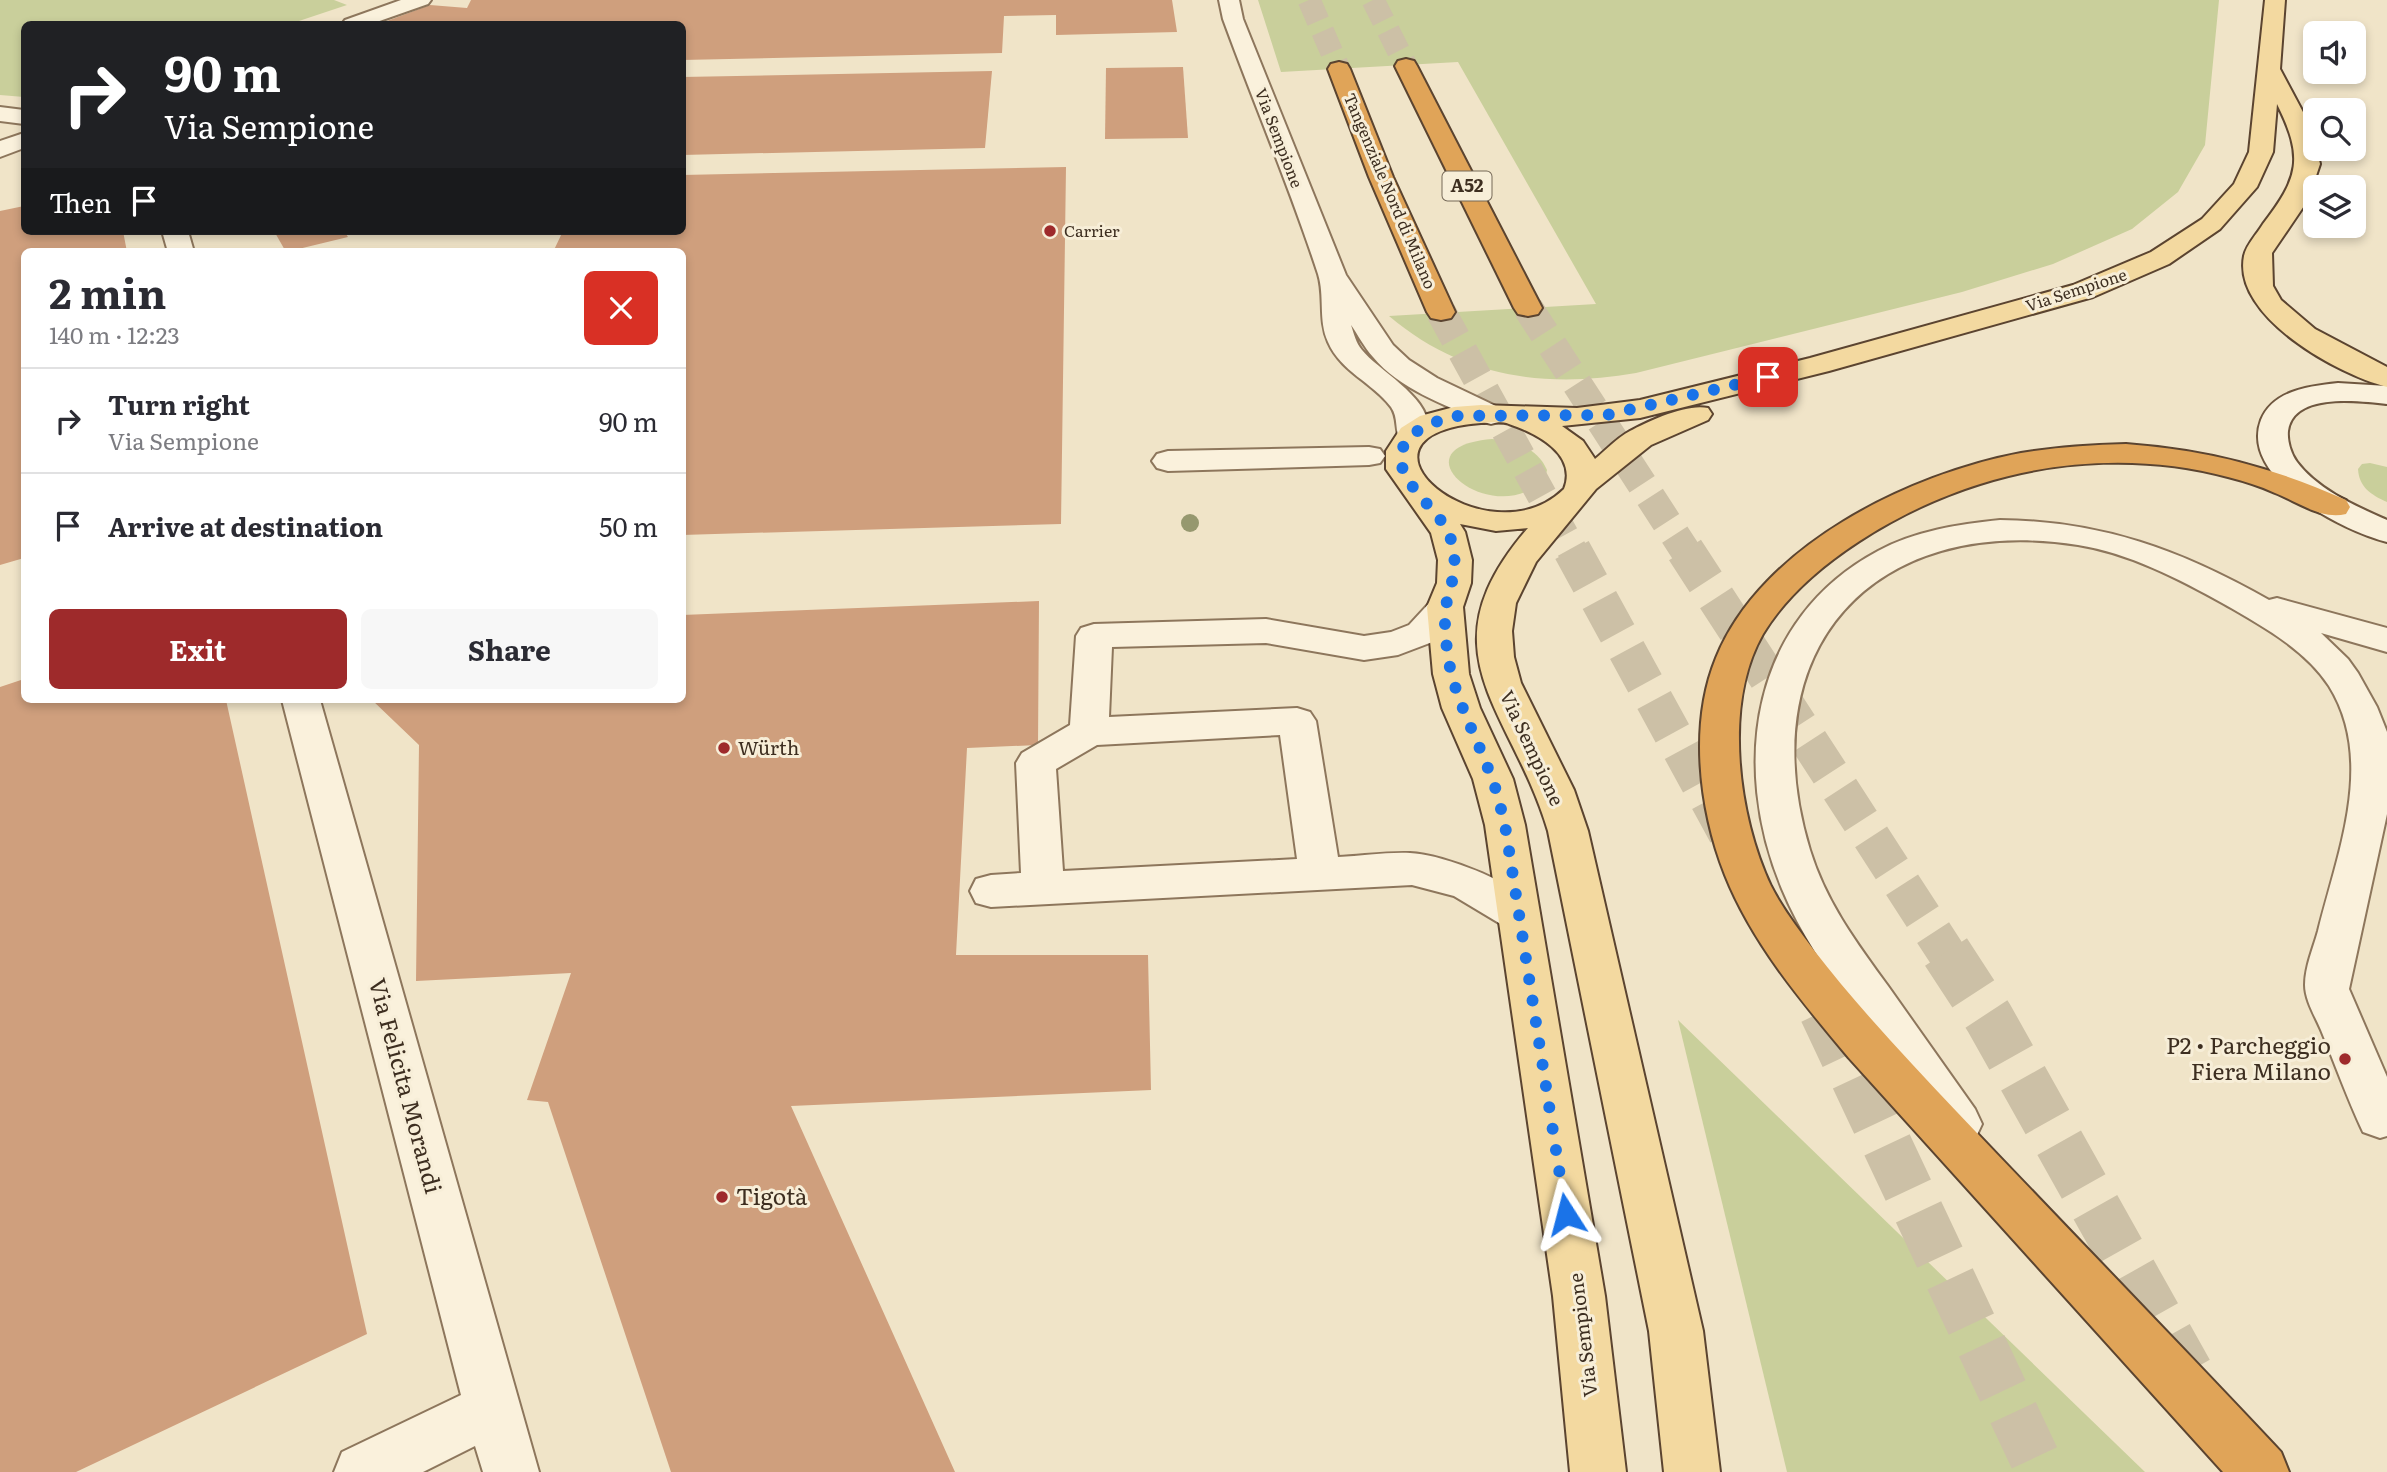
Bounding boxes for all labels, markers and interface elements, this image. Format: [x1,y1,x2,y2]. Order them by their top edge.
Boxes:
map controls [2303,21,2366,238]
button: sound [2303,21,2366,84]
text: 90 m [164,34,281,107]
icon: right [49,49,140,140]
street label: Via Sempione [1250,84,1310,191]
street label: Tangenziale Nord di Milano [1339,89,1443,292]
button: search [2303,98,2366,161]
text: Via Sempione [164,101,374,149]
road number: A52 [1442,172,1492,201]
button: layers [2303,175,2366,238]
text: Then [49,182,111,221]
icon: arrive [125,182,163,220]
place label: Carrier [1064,218,1120,242]
marker: Carrier [1042,223,1058,239]
text: 2 min [49,260,166,322]
street label: Via Sempione [2022,261,2129,317]
button: close [584,271,658,345]
text: 140 m · 12:23 [49,317,180,351]
pin [1738,347,1798,407]
icon: arrive [1749,358,1787,396]
text: Turn right [108,384,250,423]
text: 90 m [599,401,658,440]
icon: right [49,402,87,440]
text: Via Sempione [108,423,259,457]
text: Arrive at destination [108,506,383,545]
text: 50 m [599,506,658,545]
icon: arrive [49,507,87,545]
button: Exit [49,609,347,689]
button: Share [361,609,658,689]
street label: Via Sempione [1494,685,1572,810]
place label: Würth [738,733,799,761]
marker: Würth [716,740,732,756]
street label: Via Felicita Morandi [362,974,452,1197]
place label: P2 • Parcheggio Fiera Milano [2166,1027,2331,1087]
marker: P2 • Parcheggio Fiera Milano [2337,1051,2353,1067]
position arrow [1529,1177,1603,1251]
place label: Tigotà [736,1178,808,1212]
marker: Tigotà [714,1189,730,1205]
street label: Via Sempione [1560,1271,1604,1399]

